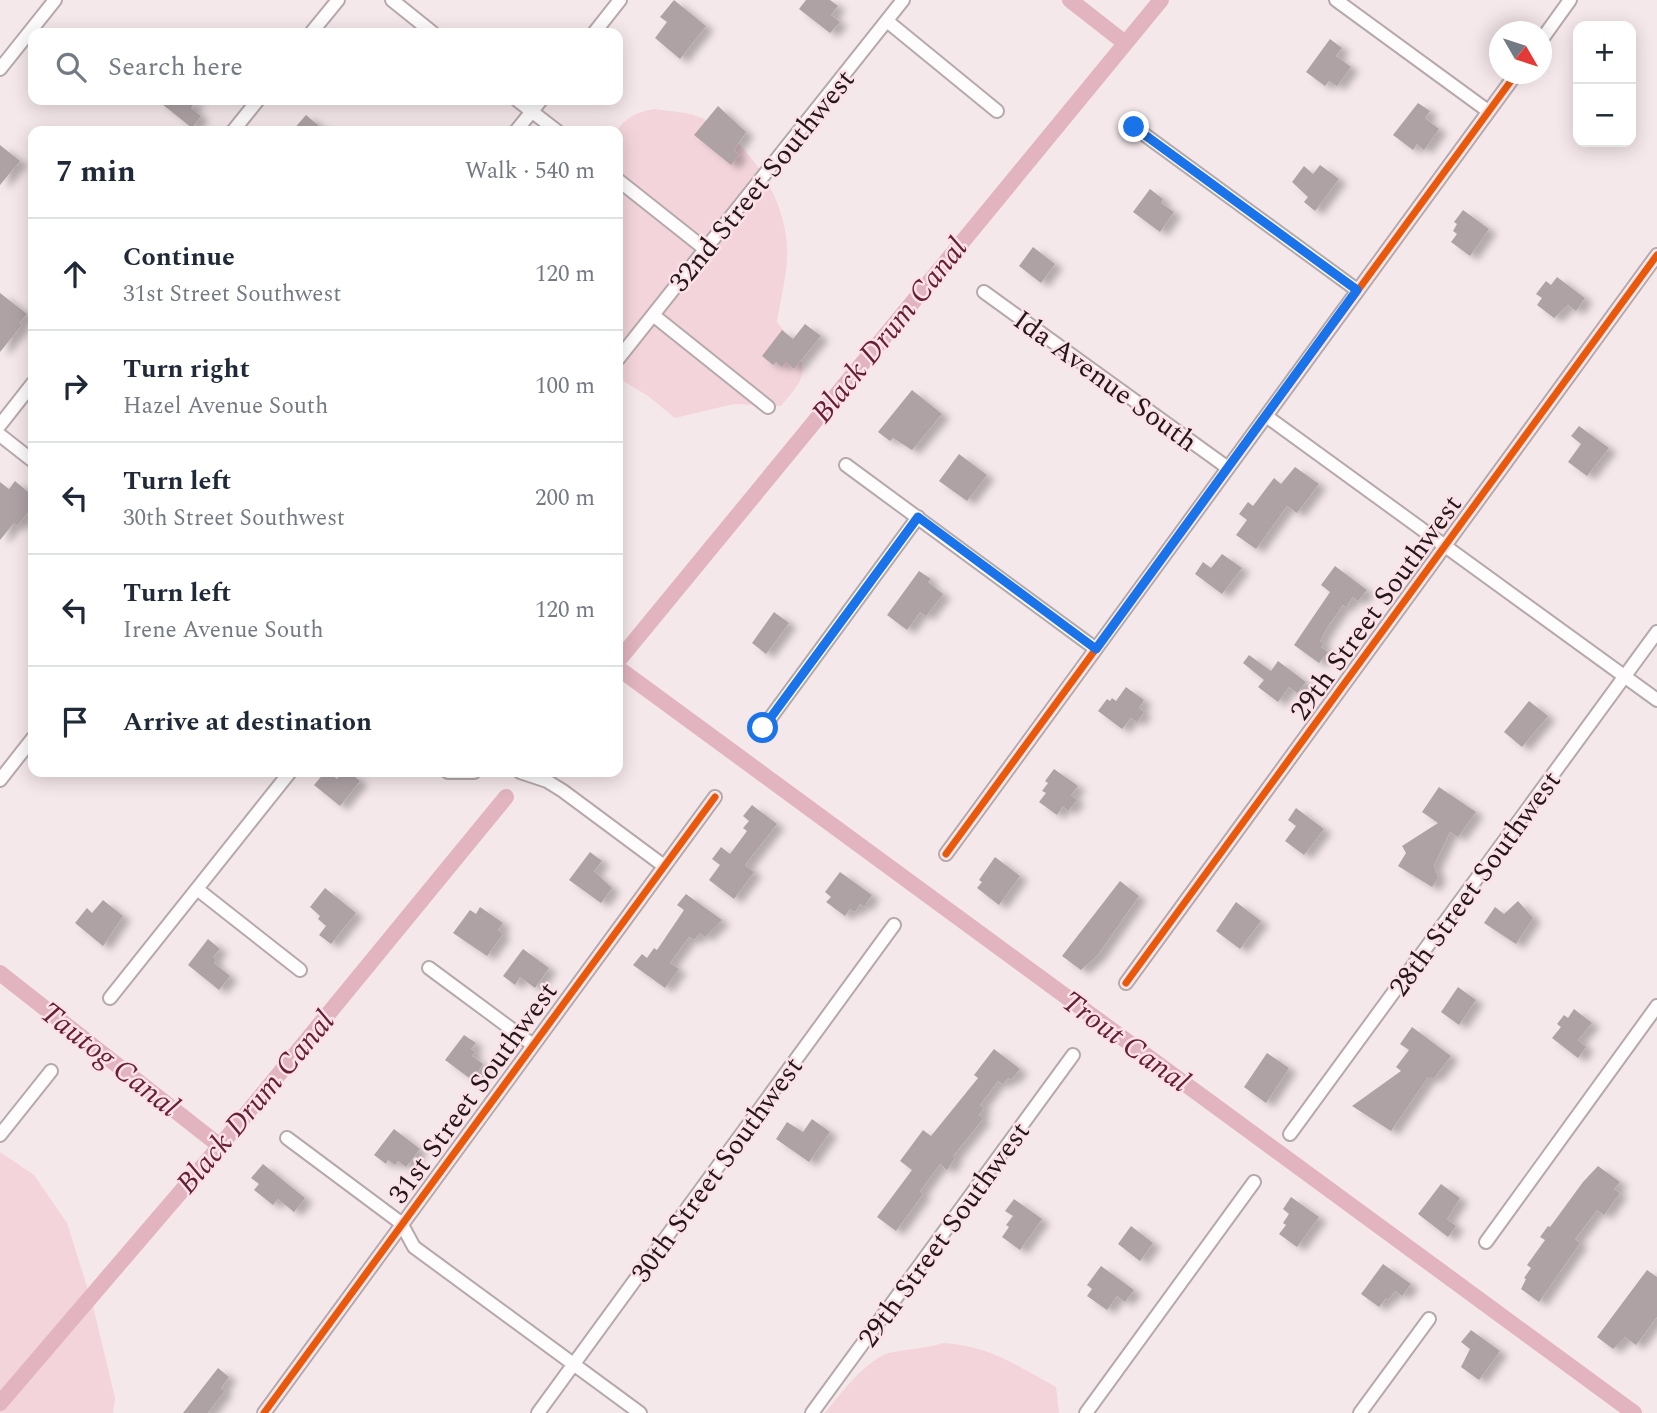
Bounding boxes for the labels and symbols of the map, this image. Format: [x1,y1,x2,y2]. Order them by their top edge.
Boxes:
north arrow [1489,21,1552,84]
street label: 32nd Street Southwest [659,60,866,302]
route end [1118,111,1149,142]
water label: Black Drum Canal [800,228,979,434]
street label: Ida Avenue South [1004,299,1206,463]
street label: 29th Street Southwest [1279,486,1473,730]
route start [747,712,778,743]
street label: 28th Street Southwest [1378,762,1572,1006]
street label: 31st Street Southwest [378,973,569,1213]
water label: Trout Canal [1051,979,1200,1105]
water label: Tautog Canal [30,990,189,1129]
water label: Black Drum Canal [165,1001,347,1205]
street label: 30th Street Southwest [620,1048,814,1292]
street label: 29th Street Southwest [847,1113,1041,1357]

